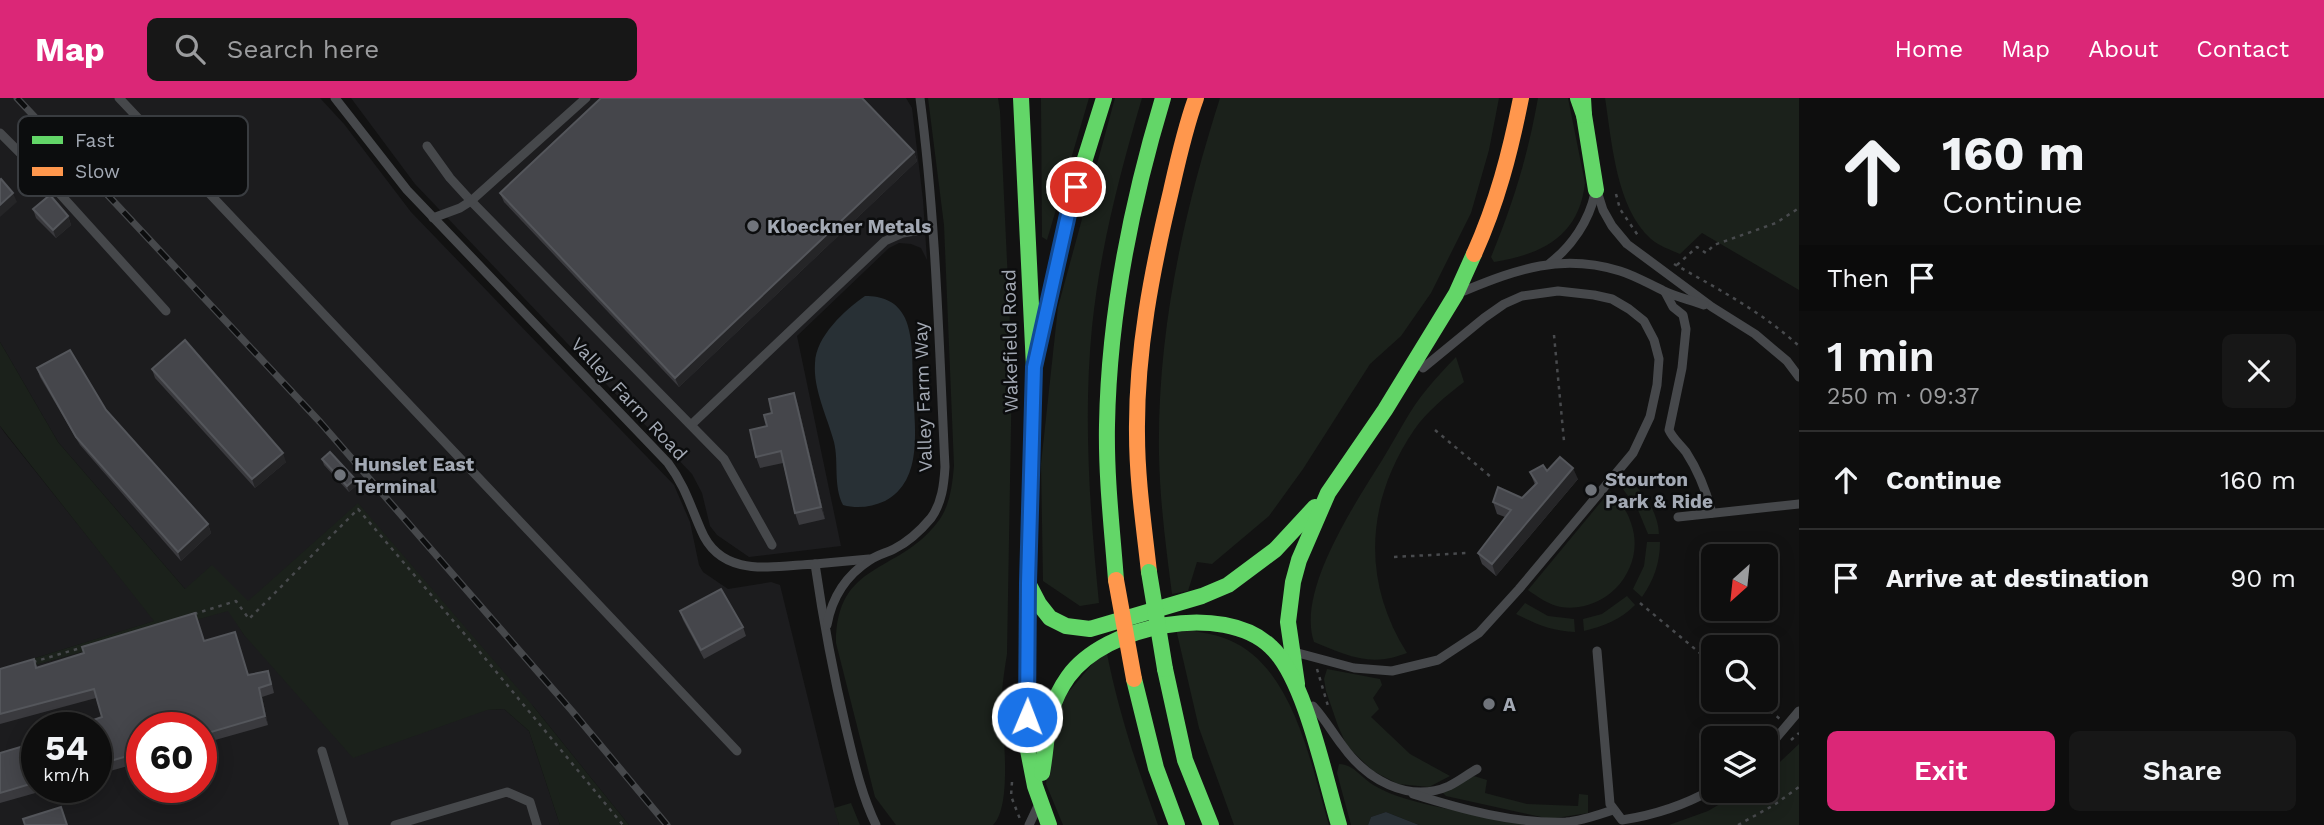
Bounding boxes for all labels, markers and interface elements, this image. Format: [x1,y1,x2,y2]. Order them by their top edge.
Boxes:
search box [147,18,637,81]
text: Map [35,30,105,69]
icon: search [171,30,209,68]
text: Search here [227,34,379,64]
text: Home [1895,35,1963,63]
text: Map [2001,35,2050,63]
text: About [2088,35,2158,63]
text: Contact [2196,35,2289,63]
legend [18,116,248,196]
text: 160 m [1942,124,2085,182]
icon: ahead [1827,126,1918,217]
text: Fast [75,129,114,152]
pin [1046,157,1106,217]
text: Slow [75,160,120,183]
icon: arrive [1057,168,1095,206]
text: Continue [1942,183,2083,221]
place label: Kloeckner Metals [767,215,931,238]
marker: Kloeckner Metals [745,218,761,234]
icon: arrive [1903,259,1941,297]
text: Then [1827,263,1889,293]
street label: Wakefield Road [997,269,1023,413]
street label: Valley Farm Way [909,321,937,473]
text: 1 min [1827,332,1935,381]
street label: Valley Farm Road [566,333,692,465]
button: close [2222,334,2296,408]
text: 250 m · 09:37 [1827,383,1979,410]
place label: Hunslet East Terminal [354,453,475,498]
icon: ahead [1827,461,1865,499]
text: Continue [1886,465,2002,495]
text: 160 m [2220,465,2296,495]
marker: Hunslet East Terminal [332,467,348,483]
place label: Stourton Park & Ride [1605,468,1713,513]
marker: Stourton Park & Ride [1583,482,1599,498]
north arrow [1701,544,1778,621]
map controls [1701,544,1778,803]
icon: arrive [1827,559,1865,597]
text: Arrive at destination [1886,563,2149,593]
text: 90 m [2230,563,2296,593]
button: search [1701,635,1778,712]
position arrow [990,680,1064,754]
place label: A [1503,693,1516,716]
marker: A [1481,696,1497,712]
speed limit sign: 60 [126,712,217,803]
button: layers [1701,726,1778,803]
text: 54 [45,727,88,769]
button: Exit [1827,731,2055,811]
button: Share [2069,731,2296,811]
text: km/h [43,764,90,785]

